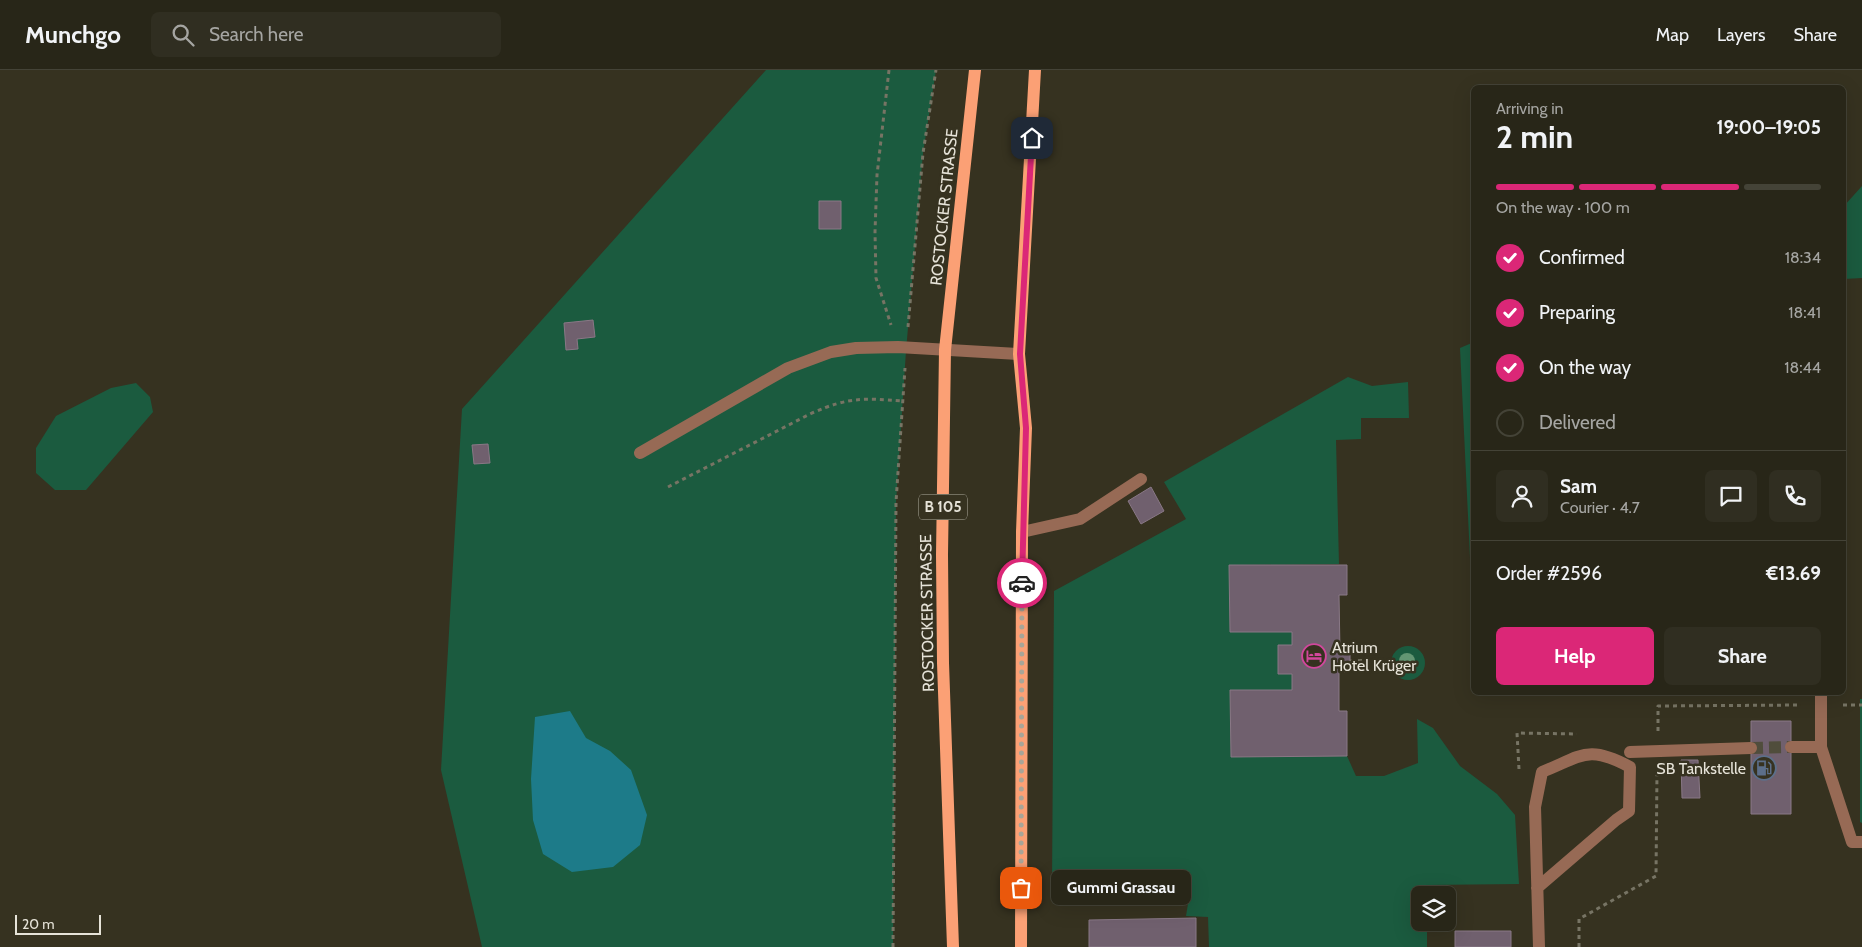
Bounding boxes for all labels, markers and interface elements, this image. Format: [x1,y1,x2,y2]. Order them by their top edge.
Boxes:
search box [151,12,501,57]
text: Munchgo [25,20,121,49]
icon: search [169,21,197,49]
text: Search here [209,23,303,46]
text: Map [1656,24,1689,46]
text: Layers [1717,24,1766,46]
text: Share [1794,24,1837,46]
text: Arriving in [1496,99,1563,118]
text: 19:00–19:05 [1716,116,1821,139]
pin [1011,117,1053,159]
text: 2 min [1496,117,1573,156]
icon: home [1018,124,1046,152]
street label: ROSTOCKER STRASSE [926,127,962,286]
text: On the way · 100 m [1496,198,1630,217]
icon: check [1496,244,1524,272]
text: Confirmed [1539,246,1625,269]
text: 18:34 [1785,248,1821,267]
icon: check [1496,299,1524,327]
text: Preparing [1539,301,1615,324]
text: 18:41 [1788,303,1821,322]
icon: check [1496,354,1524,382]
text: On the way [1539,356,1631,379]
text: 18:44 [1784,358,1821,377]
text: Delivered [1539,411,1616,434]
button: person [1496,470,1548,522]
button: chat [1705,470,1757,522]
button: phone [1769,470,1821,522]
text: Sam [1560,475,1597,498]
road number: B 105 [919,494,967,520]
text: Courier · 4.7 [1560,498,1640,517]
street label: ROSTOCKER STRASSE [916,534,938,692]
courier [997,558,1047,608]
text: Order #2596 [1496,562,1602,585]
text: €13.69 [1766,562,1821,585]
icon: car [1008,569,1036,597]
button: Help [1496,627,1654,685]
button: Share [1664,627,1821,685]
place label: Atrium Hotel Krüger [1332,638,1417,675]
hotel icon: Atrium Hotel Krüger [1301,643,1327,669]
fuel station icon: SB Tankstelle [1751,755,1777,781]
place label: SB Tankstelle [1656,759,1746,778]
pin [1000,867,1042,909]
callout: Gummi Grassau [1051,870,1191,906]
icon: bag [1007,874,1035,902]
text: Gummi Grassau [1067,878,1175,897]
map controls [1411,886,1456,931]
button: layers [1411,886,1456,931]
scale bar [15,912,101,935]
text: 20 m [22,915,55,933]

